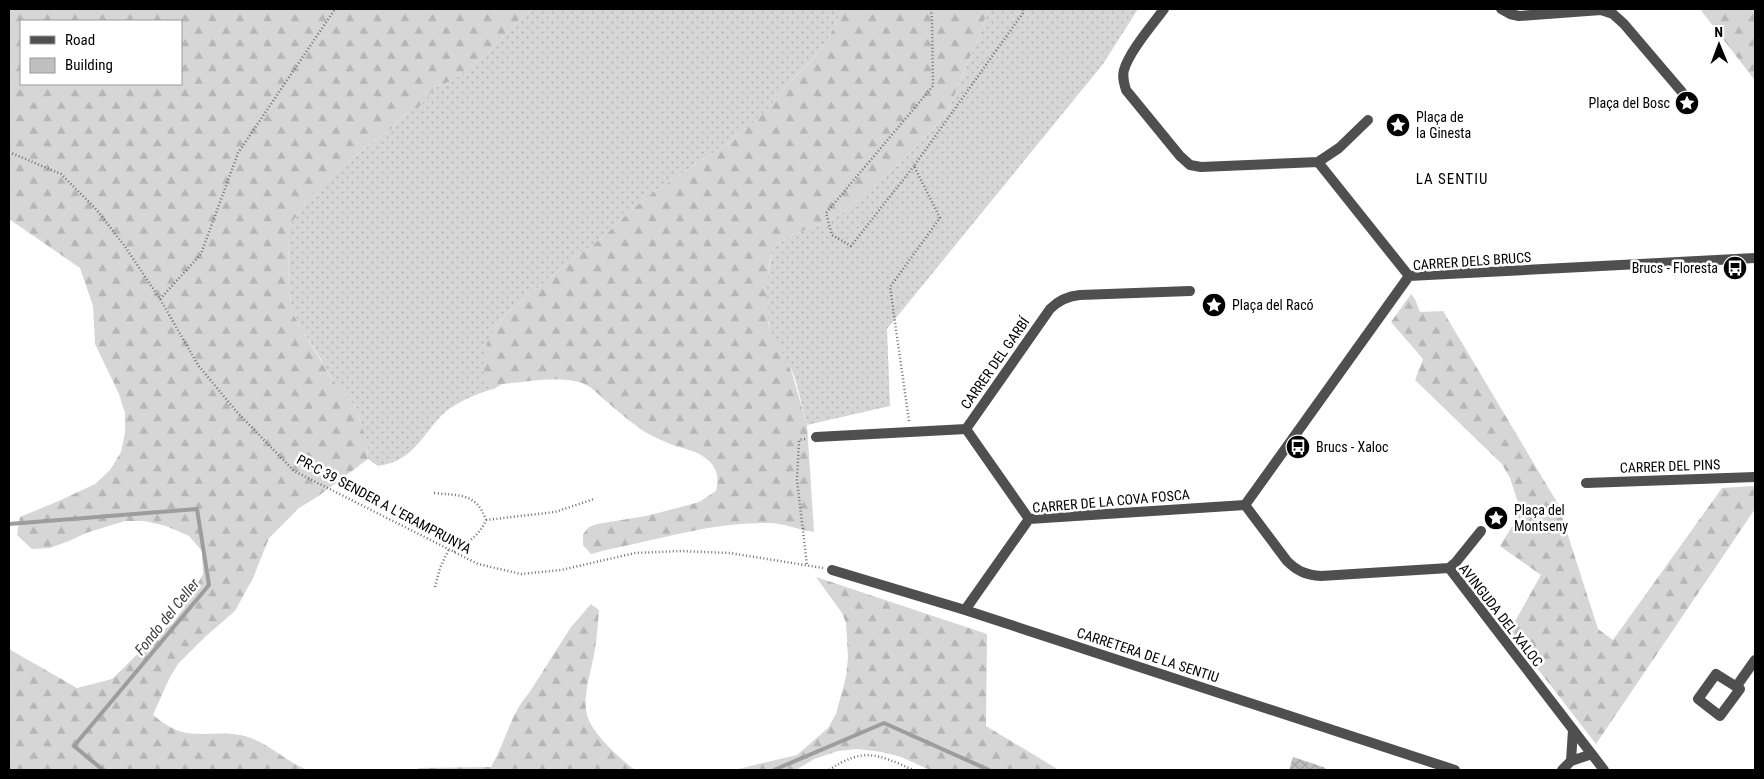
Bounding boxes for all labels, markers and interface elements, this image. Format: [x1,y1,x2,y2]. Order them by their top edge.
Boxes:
legend [20,20,182,85]
north arrow [1694,20,1744,70]
text: N [1714,24,1723,40]
text: Road [65,31,95,49]
text: Building [65,56,113,74]
place icon: Plaça del Bosc [1674,90,1700,116]
place label: Plaça del Bosc [1588,95,1670,111]
place label: Plaça de la Ginesta [1416,109,1471,141]
place icon: Plaça de la Ginesta [1385,112,1411,138]
district label: LA SENTIU [1416,170,1488,188]
street label: CARRER DELS BRUCS [1412,249,1532,273]
bus stop icon: Brucs - Floresta [1722,255,1748,281]
place label: Brucs - Floresta [1632,260,1718,276]
place icon: Plaça del Racó [1201,292,1227,318]
place label: Plaça del Racó [1232,297,1314,313]
street label: CARRER DEL GARBÍ [957,313,1033,412]
bus stop icon: Brucs - Xaloc [1285,434,1311,460]
place label: Brucs - Xaloc [1316,439,1389,455]
street label: PR-C 39 SENDER A L'ERAMPRUNYA [294,451,474,557]
street label: CARRER DEL PINS [1620,456,1720,476]
street label: CARRER DE LA COVA FOSCA [1032,486,1190,516]
place label: Plaça del Montseny [1514,502,1568,534]
place icon: Plaça del Montseny [1483,505,1509,531]
street label: AVINGUDA DEL XALOC [1456,560,1546,670]
water label: Fondo del Celler [131,575,204,659]
street label: CARRETERA DE LA SENTIU [1075,624,1221,686]

